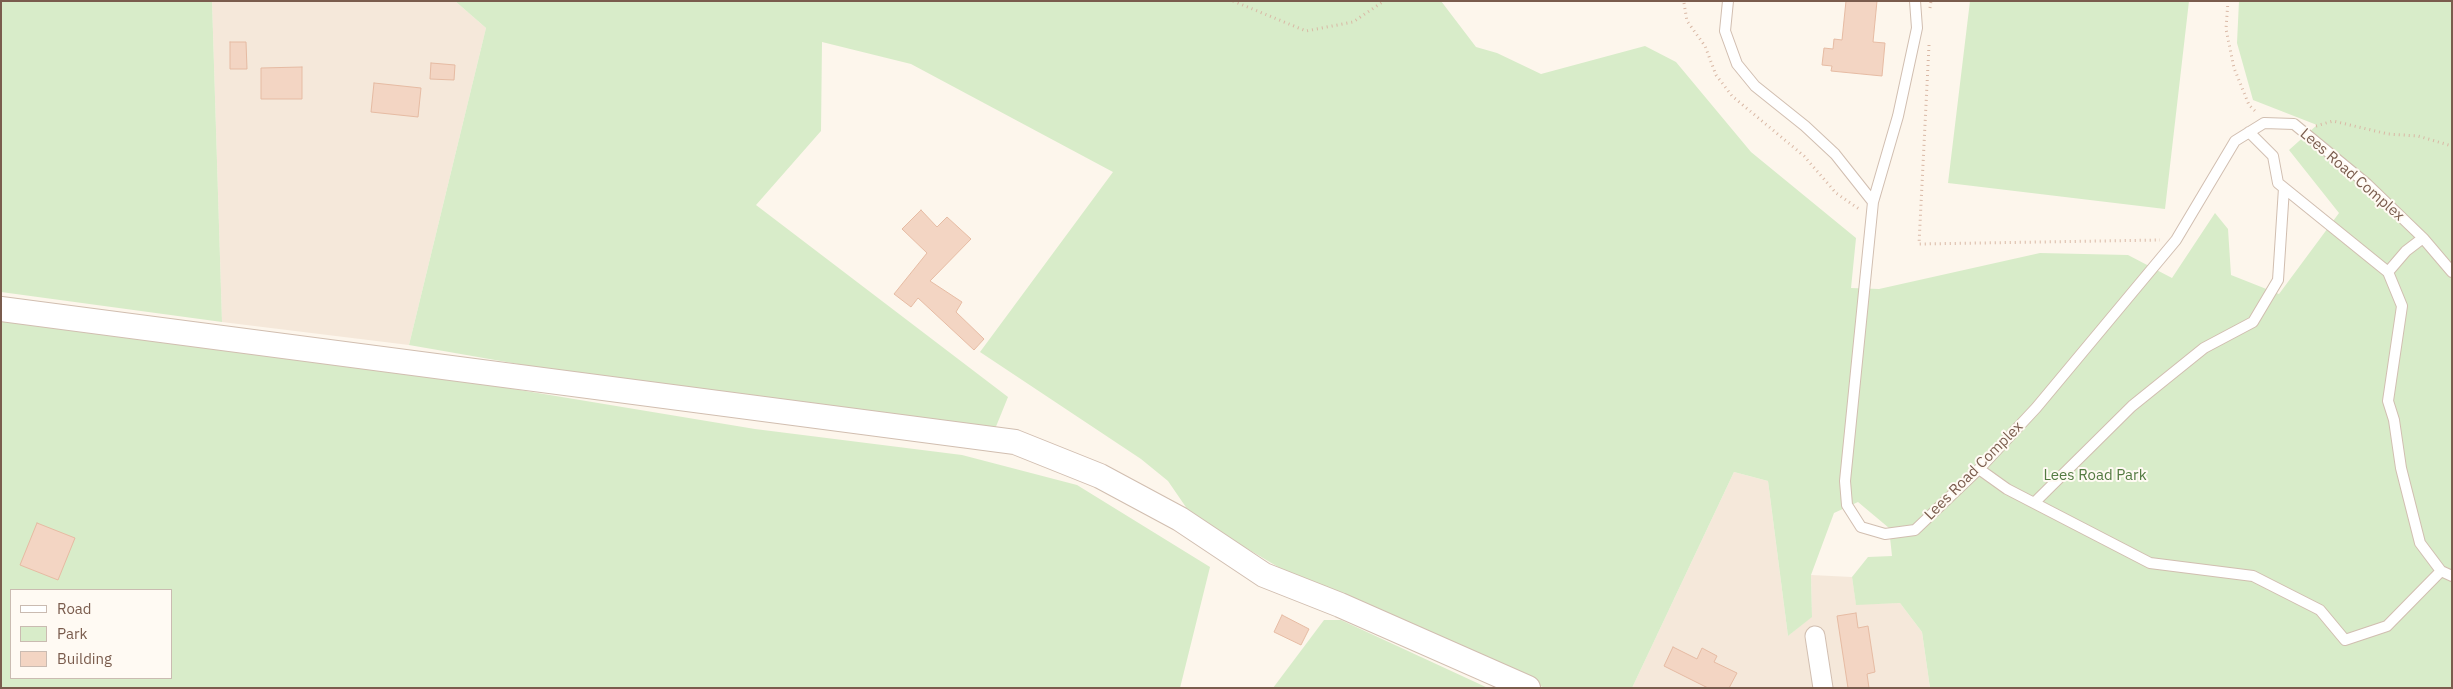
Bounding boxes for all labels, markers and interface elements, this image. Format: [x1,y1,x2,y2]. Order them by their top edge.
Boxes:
street label: Lees Road Complex [2296,125,2408,225]
street label: Lees Road Complex [1921,418,2027,524]
park label: Lees Road Park [2043,467,2147,485]
legend [10,589,172,679]
text: Road [57,599,92,618]
text: Park [57,624,87,643]
text: Building [57,649,112,668]

